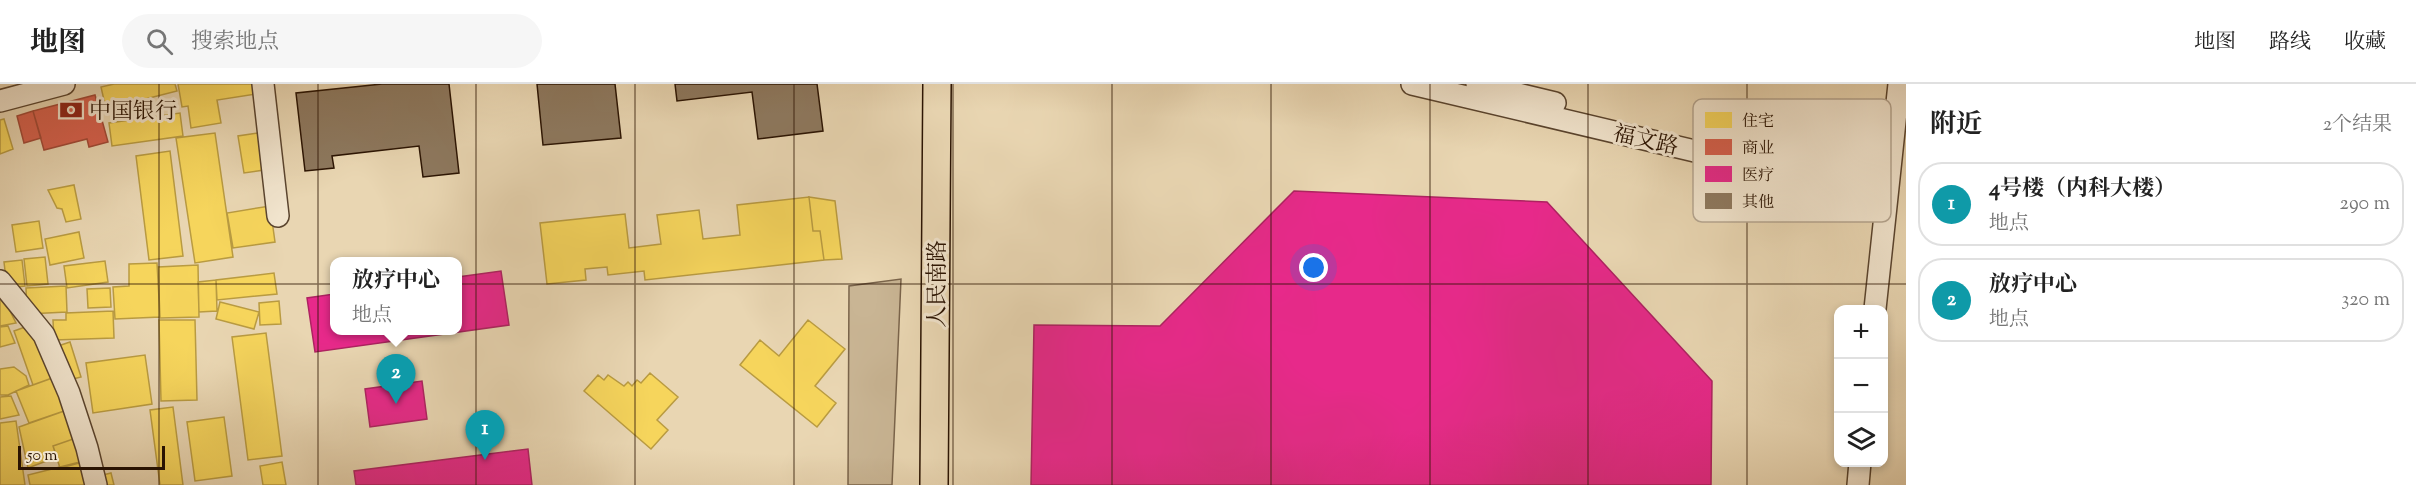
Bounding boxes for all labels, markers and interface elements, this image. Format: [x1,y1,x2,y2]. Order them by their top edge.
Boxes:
search box [122,14,542,68]
text: 地图 [30,24,86,64]
icon: search [143,25,176,58]
text: 搜索地点 [191,27,279,59]
text: 地图 [2194,28,2236,58]
text: 路线 [2269,28,2311,58]
text: 收藏 [2344,28,2386,58]
bank icon: 中国银行 [58,97,84,123]
place label: 中国银行 [89,97,177,129]
legend [1693,99,1891,222]
text: 附近 [1930,107,1982,144]
text: 住宅 [1742,111,1774,134]
text: 2个结果 [2323,111,2392,140]
street label: 福文路 [1610,119,1681,165]
text: 商业 [1742,138,1774,161]
text: 医疗 [1742,165,1774,188]
text: 4号楼（内科大楼） [1989,174,2176,206]
text: 1 [1948,190,1955,219]
text: 290 m [2340,190,2390,219]
text: 其他 [1742,192,1774,215]
text: 地点 [1989,210,2029,239]
street label: 人民南路 [923,240,955,328]
your location [1299,253,1328,282]
popup [330,257,462,335]
text: 放疗中心 [352,266,440,298]
text: 放疗中心 [1989,270,2077,302]
text: 2 [1947,286,1956,315]
text: 320 m [2341,286,2390,315]
text: 地点 [352,302,392,331]
map controls [1834,305,1888,467]
button: + [1834,305,1888,359]
text: 地点 [1989,306,2029,335]
pin: 2 [376,354,416,404]
button: − [1834,359,1888,413]
pin: 1 [466,410,504,460]
button: layers [1834,413,1888,467]
scale bar [18,443,165,470]
text: 50 m [27,445,58,468]

